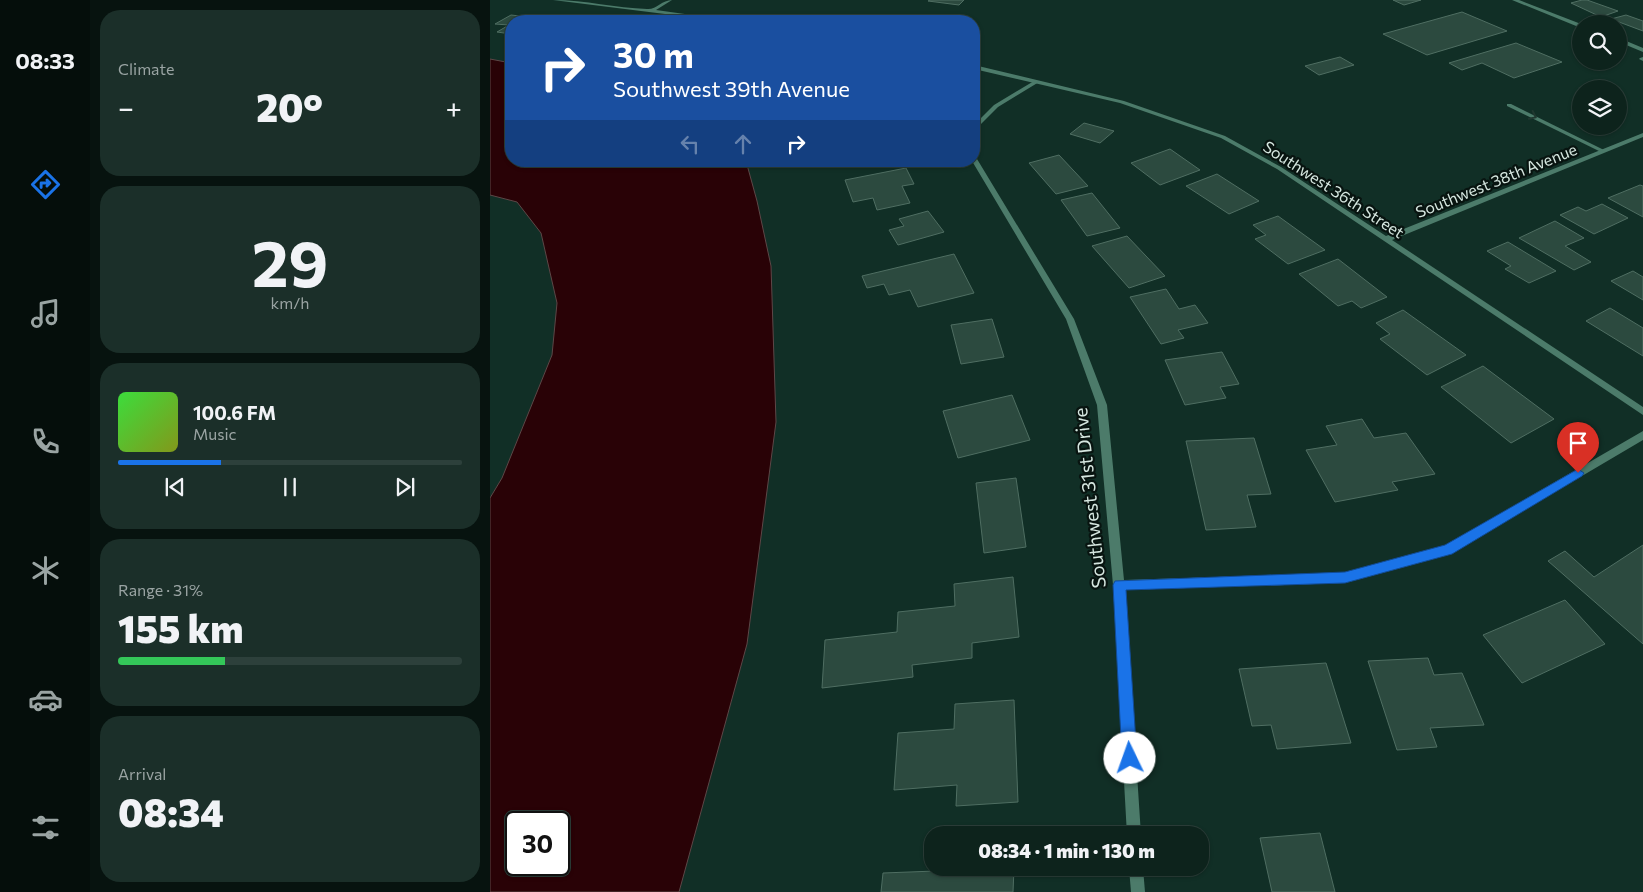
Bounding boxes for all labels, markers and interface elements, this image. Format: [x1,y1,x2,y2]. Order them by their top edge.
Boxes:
map controls [1572,15,1627,135]
button: search [1572,15,1627,70]
text: 30 m [613,32,694,75]
icon: right [530,35,595,100]
text: 08:33 [15,47,75,74]
text: Climate [118,59,174,78]
text: Southwest 39th Avenue [613,75,850,102]
button: layers [1572,80,1627,135]
text: 20° [256,83,323,130]
text: − [118,90,134,124]
text: + [446,90,462,124]
one-way arrow [1528,110,1537,120]
icon: left [676,130,704,158]
icon: ahead [729,130,757,158]
icon: right [782,130,810,158]
street label: Southwest 36th Street [1260,136,1408,242]
street label: Southwest 38th Avenue [1413,139,1579,221]
icon: directions [28,167,63,202]
text: 29 [252,221,328,300]
text: km/h [271,293,309,312]
icon: music [28,296,63,331]
text: 100.6 FM [193,401,276,424]
street label: Southwest 31st Drive [1068,407,1110,589]
pin [1557,422,1599,473]
icon: phone [28,424,63,459]
text: Music [193,424,237,443]
icon: arrive [1564,429,1592,457]
icon: previous [161,473,189,501]
icon: pause [276,473,304,501]
icon: next [391,473,419,501]
icon: climate [28,553,63,588]
text: Range · 31% [118,580,203,599]
text: 155 km [118,604,243,651]
icon: car [28,682,63,717]
position arrow [1103,731,1155,783]
text: Arrival [118,764,166,783]
text: 08:34 [118,788,224,835]
icon: filters [28,810,63,845]
speed limit sign: 30 [505,811,570,876]
text: 08:34 · 1 min · 130 m [978,839,1155,862]

